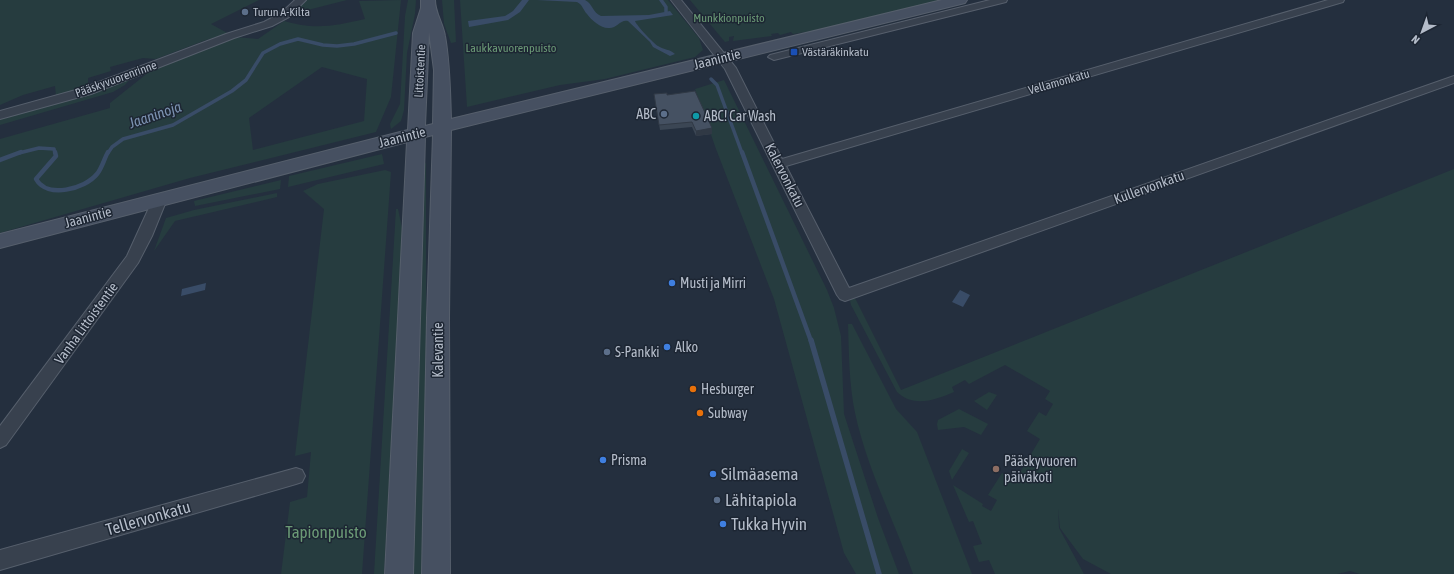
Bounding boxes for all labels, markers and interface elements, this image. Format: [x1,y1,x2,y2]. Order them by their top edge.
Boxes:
place label: Turun A-Kilta [253,5,310,19]
marker: Turun A-Kilta [240,7,250,17]
park label: Munkkionpuisto [693,11,765,25]
north arrow [1402,12,1442,52]
text: N [1409,33,1422,46]
park label: Laukkavuorenpuisto [466,41,557,55]
street label: Littoistentie [412,44,428,98]
street label: Jaanintie [692,45,742,73]
place label: Västäräkinkatu [802,45,869,59]
marker: Västäräkinkatu [789,47,799,57]
street label: Pääskyvuorenrinne [73,58,159,100]
street label: Vellamonkatu [1027,67,1091,97]
water label: Jaaninoja [125,98,183,132]
place label: ABC [636,106,657,122]
place label: ABC! Car Wash [704,108,776,124]
marker: ABC [659,109,669,119]
marker: ABC! Car Wash [691,111,701,121]
street label: Jaanintie [377,123,427,151]
street label: Kalervonkatu [762,140,808,210]
street label: Kullervonkatu [1112,167,1186,207]
street label: Jaanintie [63,203,113,231]
place label: Musti ja Mirri [680,275,746,291]
marker: Musti ja Mirri [667,278,677,288]
street label: Vanha Littoistentie [51,279,121,367]
street label: Kalevantie [430,322,446,378]
place label: Alko [675,339,698,355]
marker: Alko [662,342,672,352]
place label: S-Pankki [615,344,659,360]
marker: S-Pankki [602,347,612,357]
place label: Hesburger [701,381,755,397]
marker: Hesburger [688,384,698,394]
place label: Subway [708,405,748,421]
marker: Subway [695,408,705,418]
place label: Prisma [611,452,647,468]
place label: Pääskyvuoren päiväkoti [1004,453,1077,485]
marker: Prisma [598,455,608,465]
place label: Silmäasema [721,464,798,484]
marker: Pääskyvuoren päiväkoti [991,464,1001,474]
marker: Silmäasema [708,469,718,479]
place label: Lähitapiola [725,490,797,510]
marker: Lähitapiola [712,495,722,505]
street label: Tellervonkatu [103,496,193,540]
place label: Tukka Hyvin [731,514,807,534]
marker: Tukka Hyvin [718,519,728,529]
park label: Tapionpuisto [285,522,367,542]

